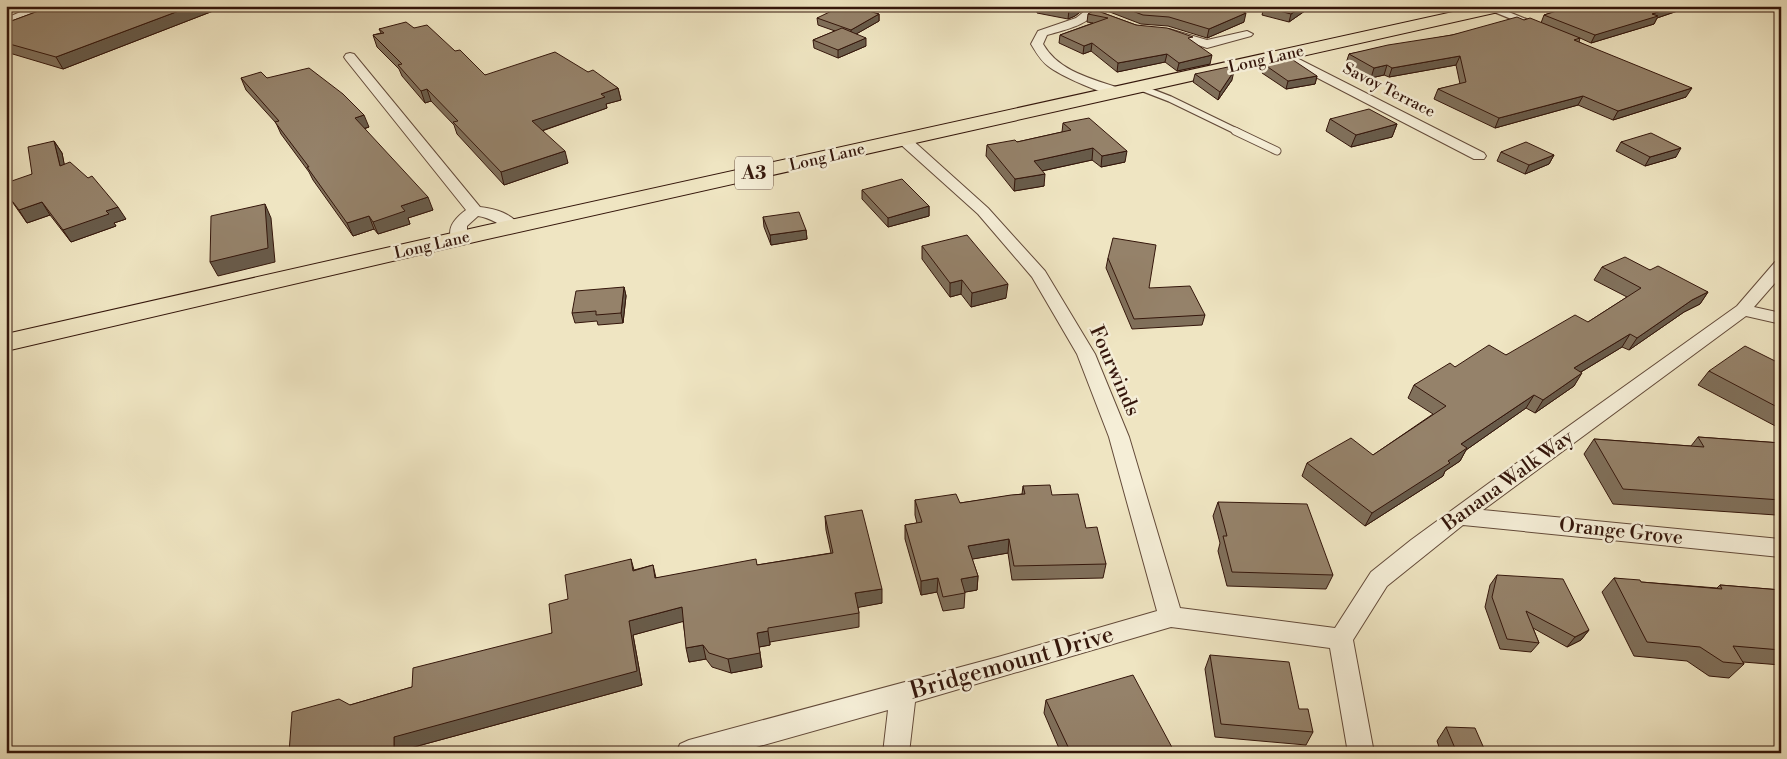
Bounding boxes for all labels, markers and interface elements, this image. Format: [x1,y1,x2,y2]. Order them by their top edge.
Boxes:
street label: Long Lane [1226,41,1306,77]
street label: Savoy Terrace [1340,58,1438,122]
street label: Long Lane [787,139,867,175]
road number: A3 [735,156,773,190]
street label: Long Lane [392,227,472,263]
street label: Fourwinds [1083,322,1145,420]
street label: Banana Walk Way [1437,425,1579,538]
street label: Orange Grove [1558,513,1684,551]
street label: Bridgemount Drive [906,620,1117,707]

